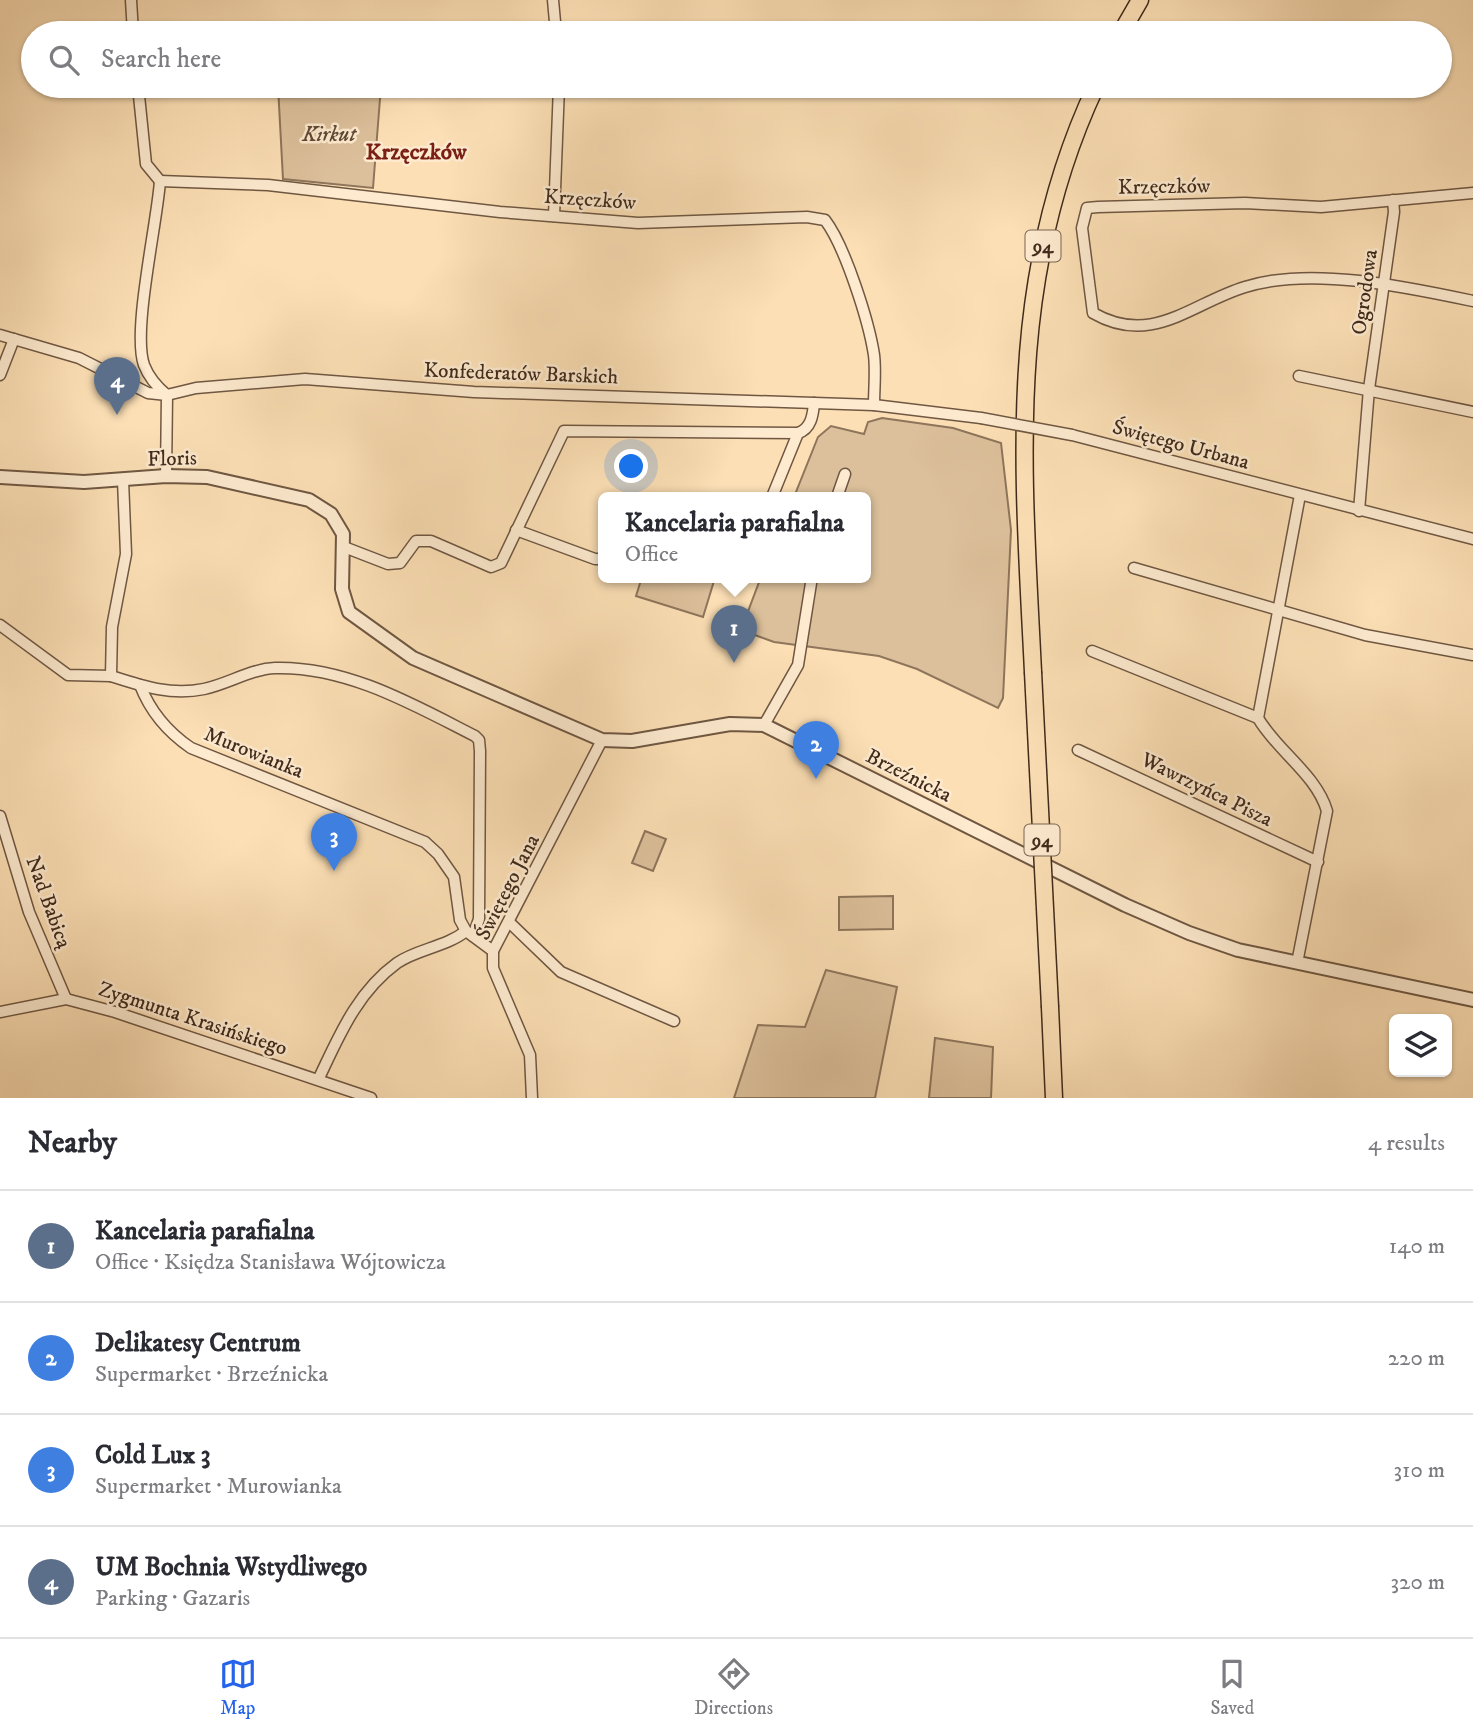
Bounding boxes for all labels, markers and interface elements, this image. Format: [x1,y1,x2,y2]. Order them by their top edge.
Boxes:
search box [21,21,1452,98]
icon: search [45,41,83,79]
text: Search here [101,43,221,76]
park label: Kirkut [301,122,357,148]
district label: Krzęczków [365,138,467,167]
street label: Krzęczków [1118,173,1211,201]
street label: Krzęczków [543,184,637,216]
road number: 94 [1026,230,1060,262]
street label: Ogrodowa [1346,248,1384,337]
pin: 4 [94,357,140,415]
street label: Konfederatów Barskich [423,358,619,390]
street label: Świętego Urbana [1109,412,1253,476]
street label: Floris [147,445,197,473]
your location [614,449,648,483]
popup [598,492,871,583]
text: Kancelaria parafialna [625,507,844,540]
text: Office [625,540,678,569]
pin: 1 [711,605,757,663]
street label: Murowianka [200,721,307,785]
pin: 2 [793,721,839,779]
street label: Brzeźnicka [861,743,956,809]
street label: Wawrzyńca Pisza [1136,746,1277,833]
pin: 3 [311,813,357,871]
road number: 94 [1024,824,1060,856]
street label: Świętego Jana [468,829,546,945]
street label: Nad Babicą [19,853,77,953]
street label: Zygmunta Krasińskiego [95,976,290,1062]
map controls [1389,1014,1452,1077]
button: layers [1389,1014,1452,1077]
text: Nearby [28,1125,117,1162]
text: 4 results [1368,1129,1445,1158]
text: Kancelaria parafialna [95,1215,315,1248]
text: 1 [47,1232,55,1261]
text: 140 m [1389,1232,1445,1261]
text: Office · Księdza Stanisława Wójtowicza [95,1248,446,1277]
text: Delikatesy Centrum [95,1327,301,1360]
text: 2 [45,1344,57,1373]
text: 220 m [1388,1344,1445,1373]
text: Supermarket · Brzeźnicka [95,1360,328,1389]
text: Cold Lux 3 [95,1439,211,1472]
text: 3 [47,1456,55,1485]
text: 310 m [1393,1456,1445,1485]
text: Supermarket · Murowianka [95,1472,342,1501]
text: UM Bochnia Wstydliwego [95,1551,367,1584]
text: 4 [44,1568,58,1597]
text: 320 m [1391,1568,1445,1597]
text: Parking · Gazaris [95,1584,250,1613]
tab: Map [219,1655,257,1720]
tab: Directions [694,1655,773,1720]
tab: Saved [1211,1655,1254,1720]

